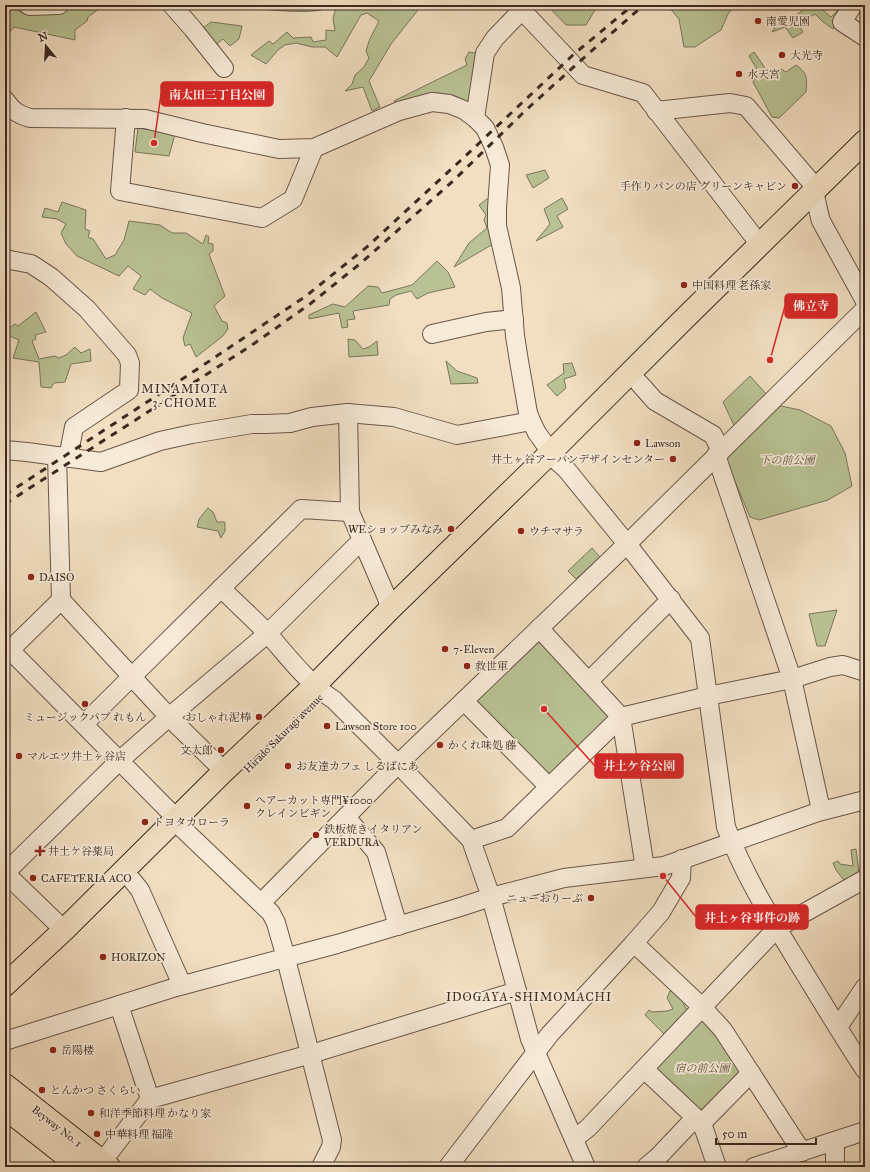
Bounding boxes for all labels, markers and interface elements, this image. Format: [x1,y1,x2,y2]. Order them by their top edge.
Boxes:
place label: 南愛児園 [766,15,810,28]
marker: 南愛児園 [753,16,763,26]
north arrow [26,26,66,66]
text: N [37,29,50,45]
place label: 大光寺 [790,49,823,62]
marker: 大光寺 [777,50,787,60]
place label: 水天宮 [747,68,780,81]
marker: 水天宮 [734,69,744,79]
callout: 南太田三丁目公園 [161,82,273,106]
text: 南太田三丁目公園 [169,88,265,102]
place label: 手作りパンの店 グリーンキャビン [620,180,787,193]
marker: 手作りパンの店 グリーンキャビン [790,181,800,191]
place label: 中国料理 老孫家 [692,279,771,292]
marker: 中国料理 老孫家 [679,280,689,290]
callout: 佛立寺 [785,294,837,318]
text: 佛立寺 [793,299,829,313]
district label: MINAMIOTA 3-CHOME [141,382,229,410]
place label: Lawson [645,437,681,450]
marker: Lawson [632,438,642,448]
place label: 井土ヶ谷アーバンデザインセンター [491,453,665,466]
marker: 井土ヶ谷アーバンデザインセンター [668,454,678,464]
park label: 下の前公園 [760,454,816,467]
place label: WEショップみなみ [348,523,443,536]
marker: WEショップみなみ [446,524,456,534]
place label: ウチマサラ [529,525,584,538]
marker: ウチマサラ [516,526,526,536]
place label: DAISO [39,571,74,584]
marker: DAISO [26,572,36,582]
place label: 7-Eleven [453,643,494,656]
marker: 7-Eleven [440,644,450,654]
place label: 救世軍 [475,660,508,673]
marker: 救世軍 [462,661,472,671]
street label: Hirado Sakuragi avenue [241,691,326,776]
marker: ミュージックパブ れもん [80,699,90,709]
place label: ミュージックパブ れもん [24,711,146,724]
place label: おしゃれ泥棒 [185,711,252,724]
marker: おしゃれ泥棒 [254,712,264,722]
place label: Lawson Store 100 [335,720,417,733]
marker: Lawson Store 100 [322,721,332,731]
place label: かくれ味処 藤 [448,739,516,752]
marker: かくれ味処 藤 [435,740,445,750]
place label: 文太郎 [180,744,213,757]
marker: 文太郎 [216,745,226,755]
place label: マルエツ井土ヶ谷店 [27,750,126,763]
marker: マルエツ井土ヶ谷店 [14,751,24,761]
callout: 井土ケ谷公園 [595,754,683,778]
text: 井土ケ谷公園 [603,759,675,773]
place label: お友達カフェ しるばにあ [296,760,419,773]
marker: お友達カフェ しるばにあ [283,761,293,771]
place label: ヘアーカット専門¥1000 クレインビギン [255,794,373,820]
marker: ヘアーカット専門¥1000 クレインビギン [242,801,252,811]
place label: トヨタカローラ [153,816,230,829]
marker: トヨタカローラ [140,817,150,827]
place label: 鉄板焼きイタリアン VERDURA [323,823,423,849]
marker: 鉄板焼きイタリアン VERDURA [311,830,321,840]
place label: 井土ケ谷薬局 [48,845,114,858]
marker: 井土ケ谷薬局 [35,846,45,856]
place label: CAFETERIA ACO [41,872,132,885]
marker: CAFETERIA ACO [28,873,38,883]
place label: ニューおりーぶ [506,892,583,905]
marker: ニューおりーぶ [586,893,596,903]
callout: 井土ヶ谷事件の跡 [696,905,808,929]
text: 井土ヶ谷事件の跡 [704,911,800,925]
place label: HORIZON [111,951,166,964]
marker: HORIZON [98,952,108,962]
district label: IDOGAYA-SHIMOMACHI [446,990,612,1004]
place label: 岳陽楼 [61,1044,94,1057]
marker: 岳陽楼 [48,1045,58,1055]
park label: 宿の前公園 [675,1062,731,1075]
place label: とんかつ さくらい [50,1084,140,1097]
marker: とんかつ さくらい [37,1085,47,1095]
street label: Beyway No. 1 [29,1103,84,1150]
place label: 和洋季節料理 かなり家 [99,1107,211,1120]
marker: 和洋季節料理 かなり家 [86,1108,96,1118]
scale bar [716,1120,816,1146]
text: 50 m [722,1127,747,1141]
place label: 中華料理 福隆 [105,1128,173,1141]
marker: 中華料理 福隆 [92,1129,102,1139]

